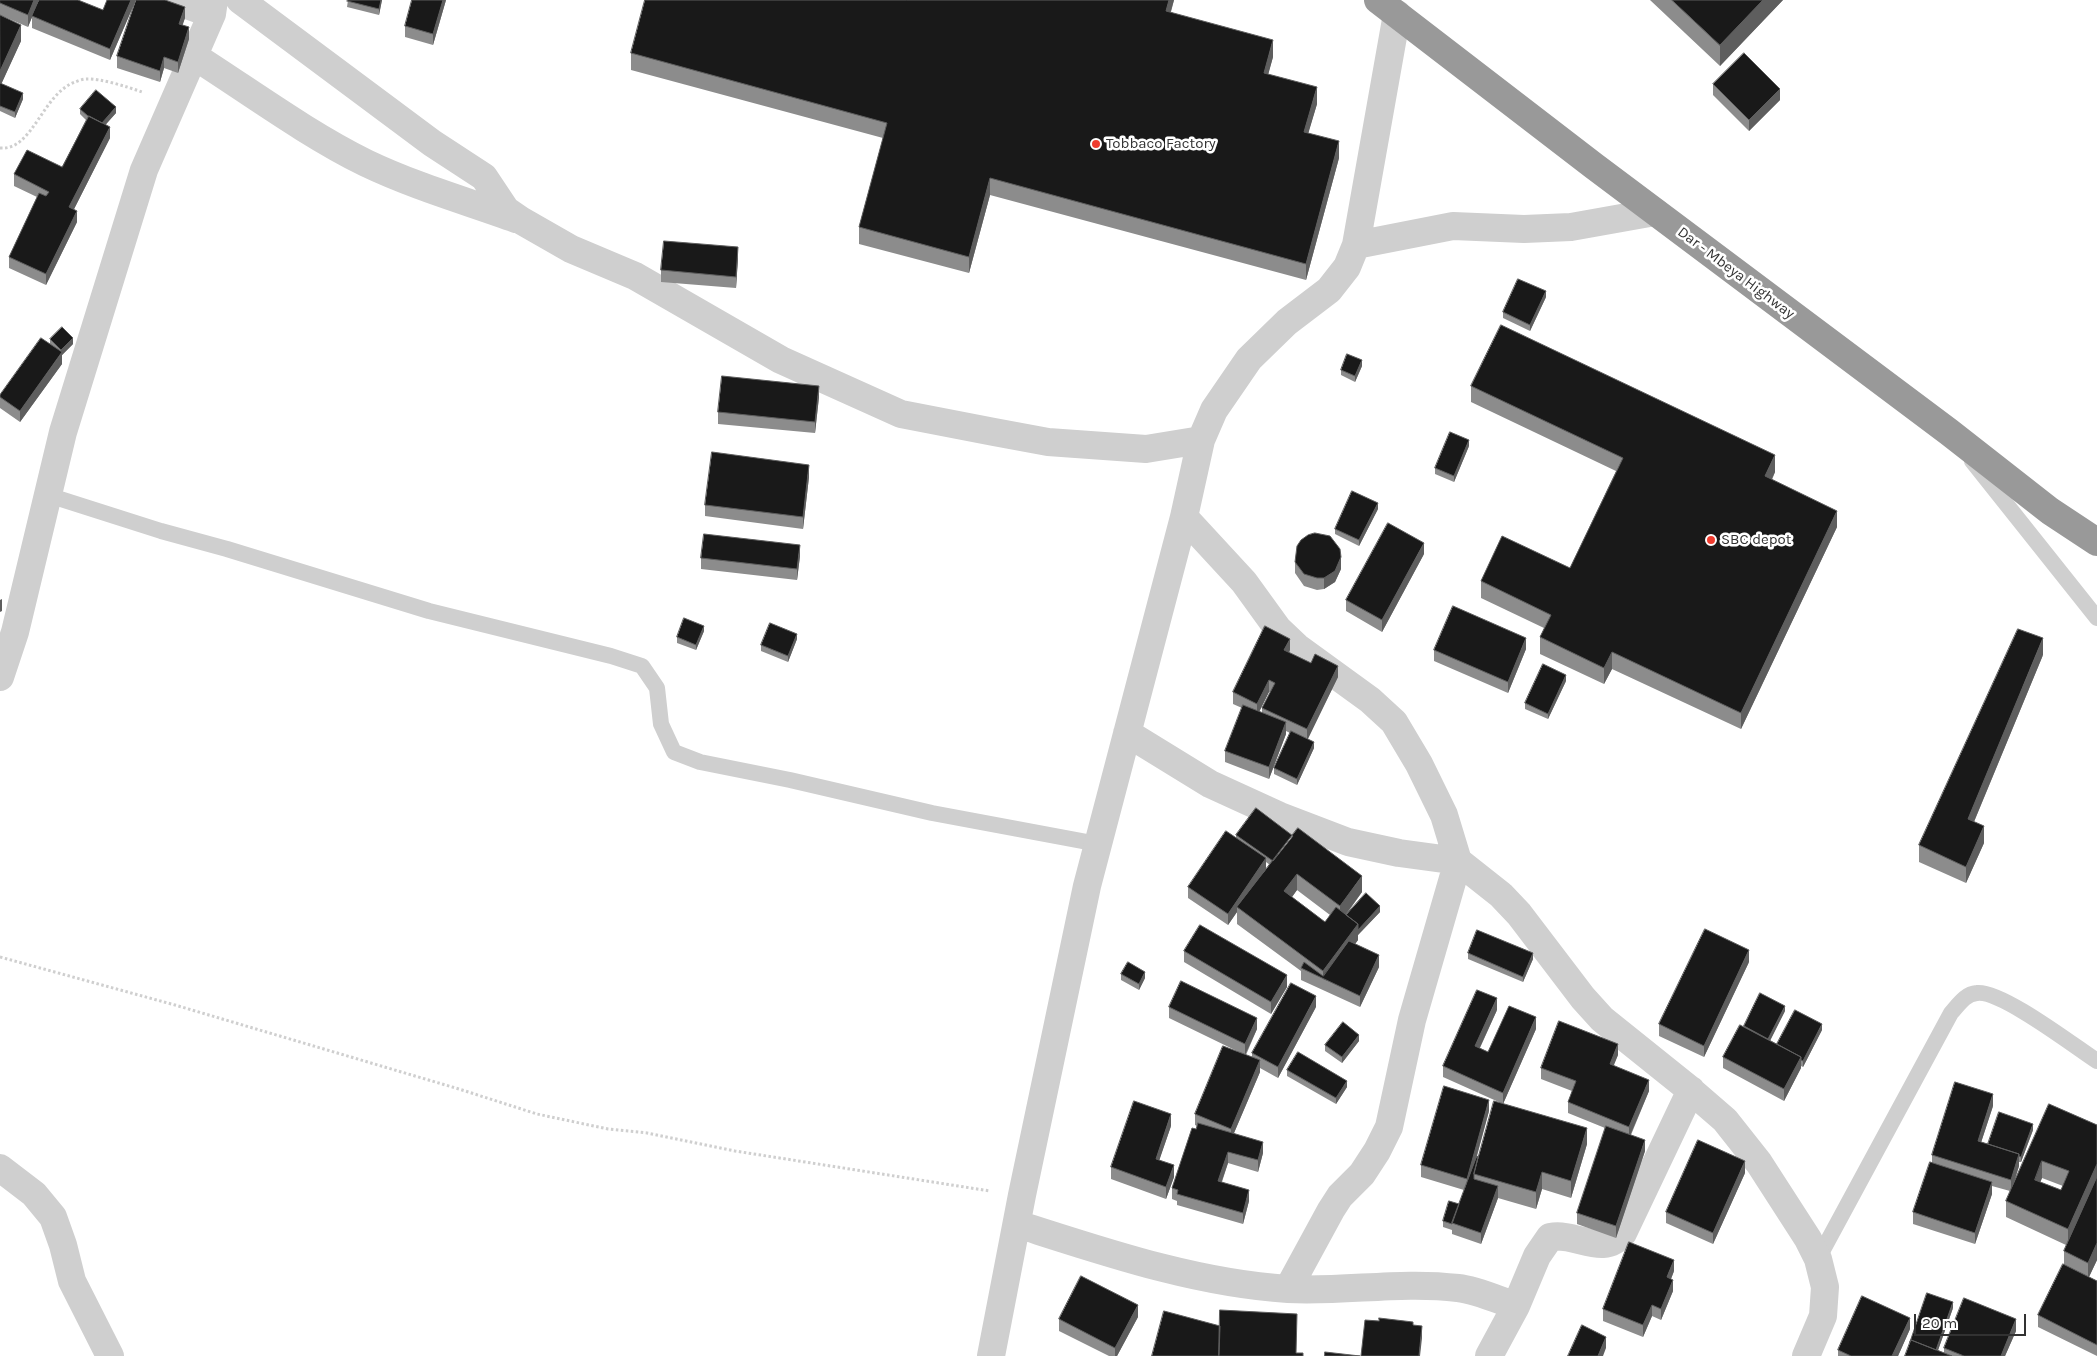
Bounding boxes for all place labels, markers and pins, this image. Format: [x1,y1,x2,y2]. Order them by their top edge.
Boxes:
place label: Tobbaco Factory [1106,135,1216,153]
marker: Tobbaco Factory [1090,138,1102,150]
place label: SBC depot [1721,531,1791,549]
marker: SBC depot [1705,534,1717,546]

